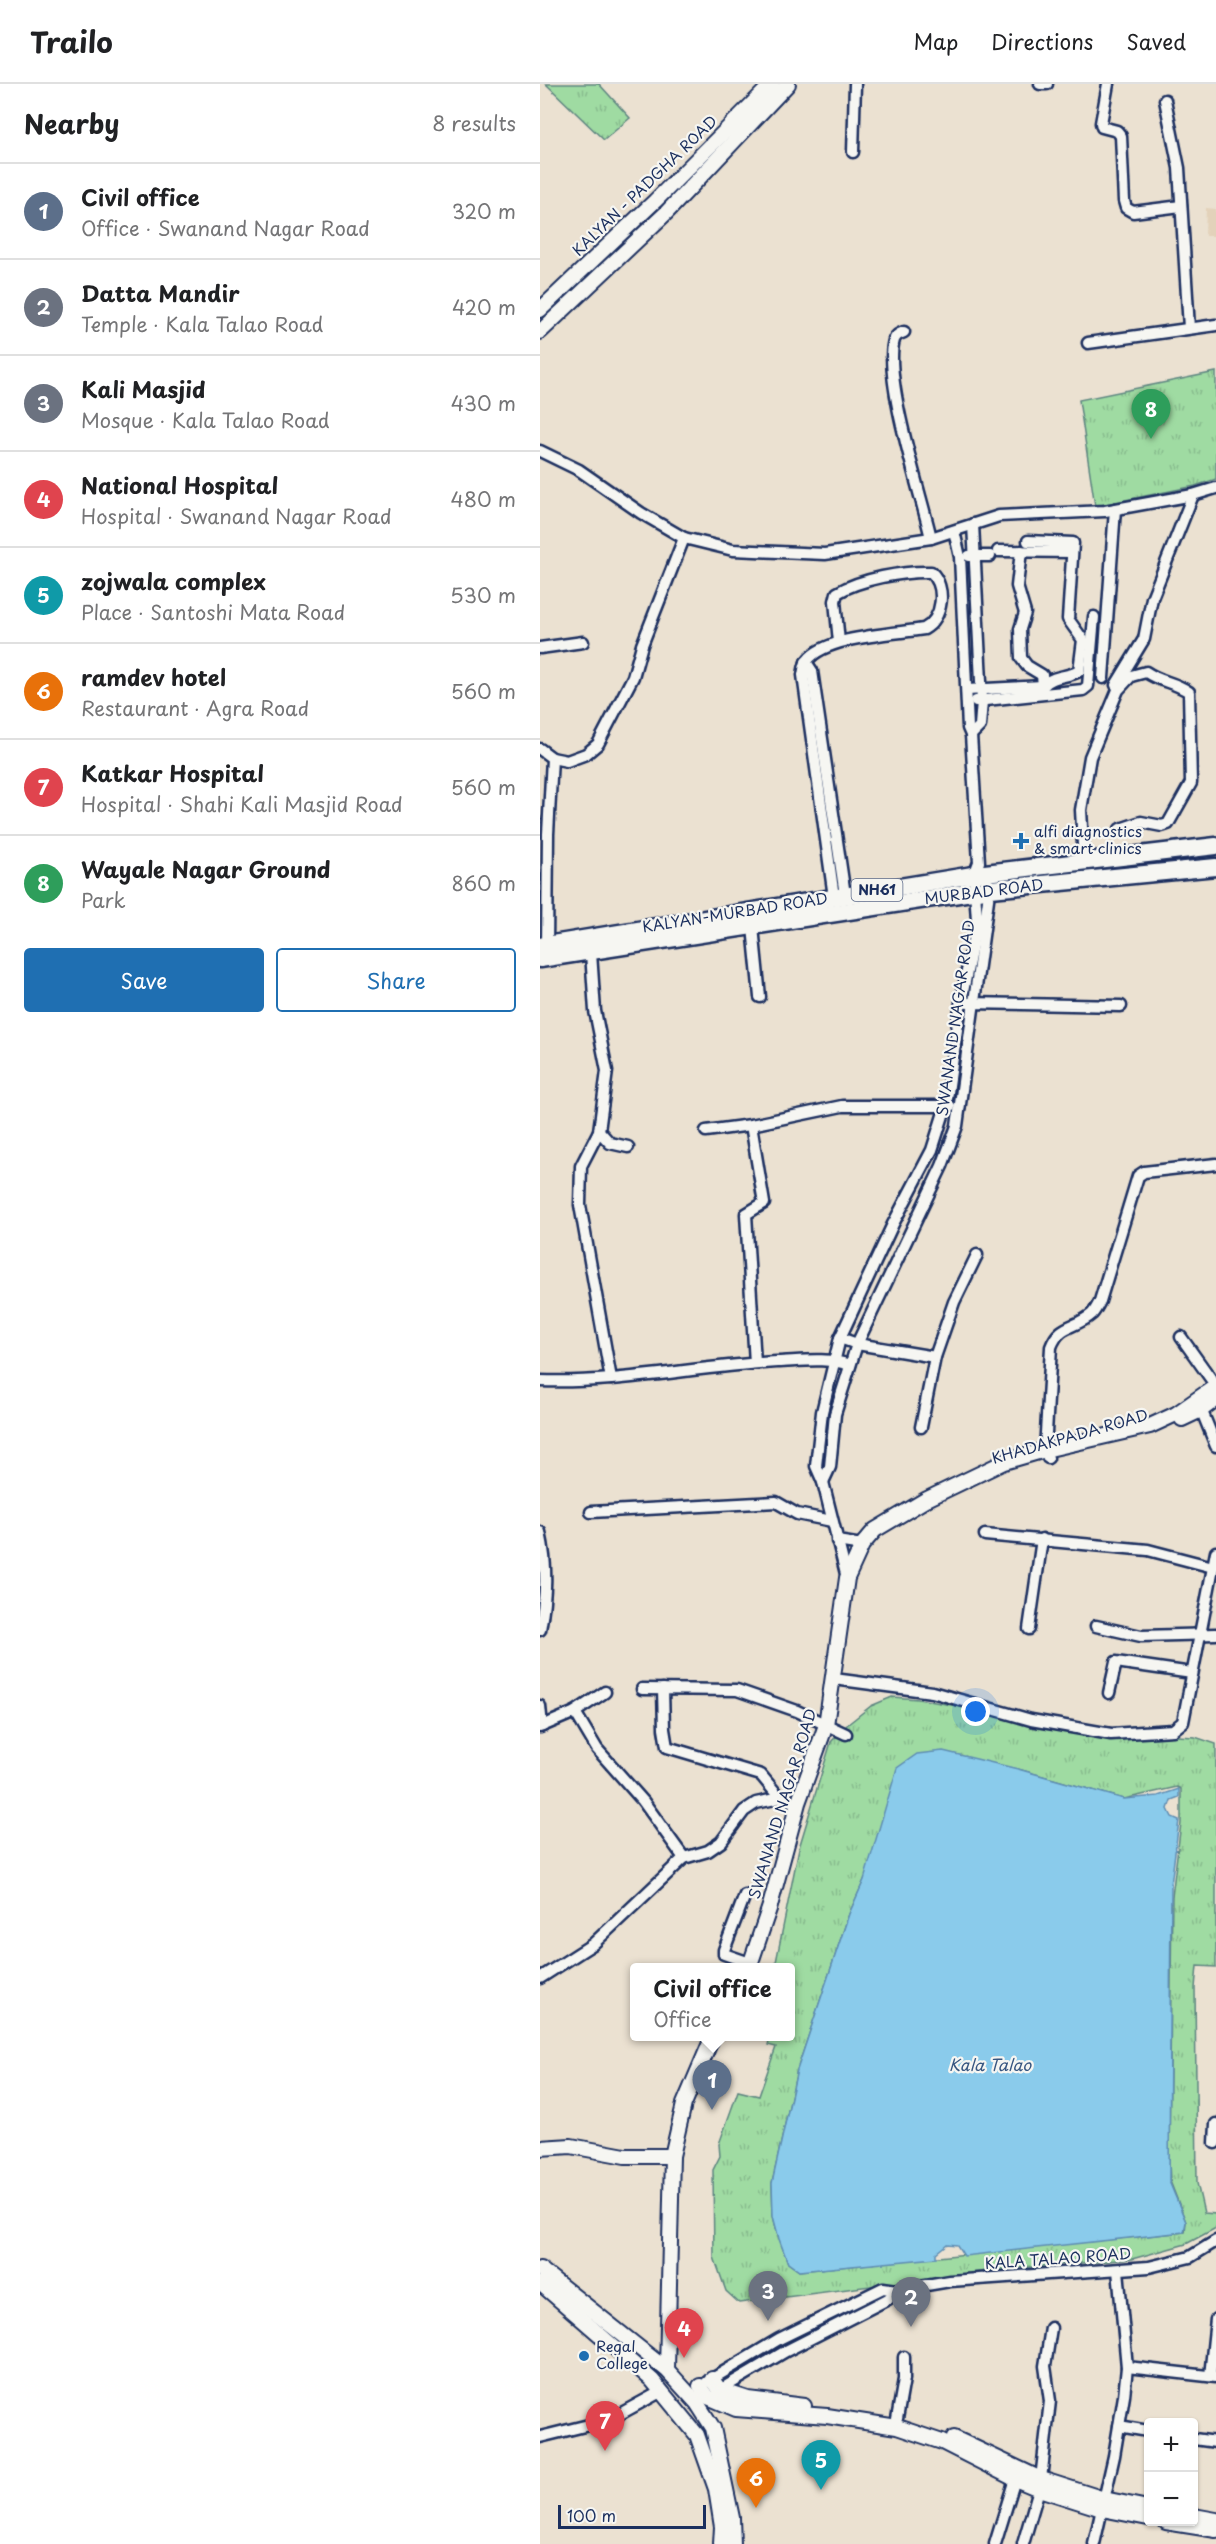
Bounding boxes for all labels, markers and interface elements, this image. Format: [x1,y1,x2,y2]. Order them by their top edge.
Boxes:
text: Trailo [30,20,113,63]
text: Map [913,25,958,57]
text: Directions [991,25,1093,57]
text: Saved [1126,25,1186,57]
text: Nearby [24,104,119,143]
text: 8 results [432,108,516,138]
street label: KALYAN - PADGHA ROAD [566,109,722,261]
text: Civil office [81,180,200,213]
text: 1 [39,196,48,226]
text: 320 m [452,196,516,226]
text: Office · Swanand Nagar Road [81,213,370,243]
text: Datta Mandir [81,276,240,309]
text: 2 [36,292,51,322]
text: 420 m [452,292,516,322]
text: Temple · Kala Talao Road [81,309,323,339]
text: Kali Masjid [81,372,206,405]
text: 3 [37,388,50,418]
text: 430 m [451,388,516,418]
pin: 8 [1132,390,1170,439]
text: Mosque · Kala Talao Road [81,405,330,435]
text: National Hospital [81,468,278,501]
text: 4 [37,484,50,514]
text: 480 m [451,484,516,514]
text: Hospital · Swanand Nagar Road [81,501,392,531]
text: zojwala complex [81,564,266,597]
text: 5 [37,580,50,610]
text: 530 m [450,580,516,610]
text: Place · Santoshi Mata Road [81,597,345,627]
text: ramdev hotel [81,660,226,693]
text: 6 [36,676,51,706]
text: 560 m [451,676,516,706]
text: Restaurant · Agra Road [81,693,309,723]
text: Katkar Hospital [81,756,264,789]
text: 7 [38,772,49,802]
text: 560 m [451,772,516,802]
text: Hospital · Shahi Kali Masjid Road [81,789,403,819]
place label: alfi diagnostics & smart clinics [1034,819,1142,859]
marker: alfi diagnostics & smart clinics [1012,832,1030,850]
text: Wayale Nagar Ground [81,852,330,885]
text: 8 [37,868,50,898]
text: 860 m [451,868,516,898]
street label: MURBAD ROAD [923,872,1045,909]
road number: NH61 [852,879,902,901]
text: Park [81,885,126,915]
street label: KALYAN-MURBAD ROAD [640,885,829,938]
street label: SWANAND NAGAR ROAD [929,918,980,1117]
button: Save [24,948,264,1012]
button: Share [276,948,516,1012]
street label: KHADAKPADA ROAD [989,1402,1150,1469]
your location [961,1697,990,1726]
street label: SWANAND NAGAR ROAD [742,1706,821,1902]
popup [630,1963,795,2041]
text: Civil office [653,1971,772,2004]
text: Office [653,2004,712,2034]
water label: Kala Talao [949,2052,1032,2076]
pin: 1 [692,2060,732,2110]
street label: KALA TALAO ROAD [984,2241,1132,2274]
pin: 3 [748,2272,788,2321]
pin: 2 [892,2278,931,2327]
pin: 4 [664,2308,704,2358]
place label: Regal College [596,2334,648,2374]
marker: Regal College [577,2349,591,2363]
pin: 7 [586,2402,624,2451]
map controls [1144,2418,1198,2526]
button: + [1144,2418,1198,2472]
pin: 5 [802,2440,840,2490]
pin: 6 [736,2458,776,2508]
button: − [1144,2472,1198,2526]
scale bar [558,2502,706,2530]
text: 100 m [567,2503,616,2527]

